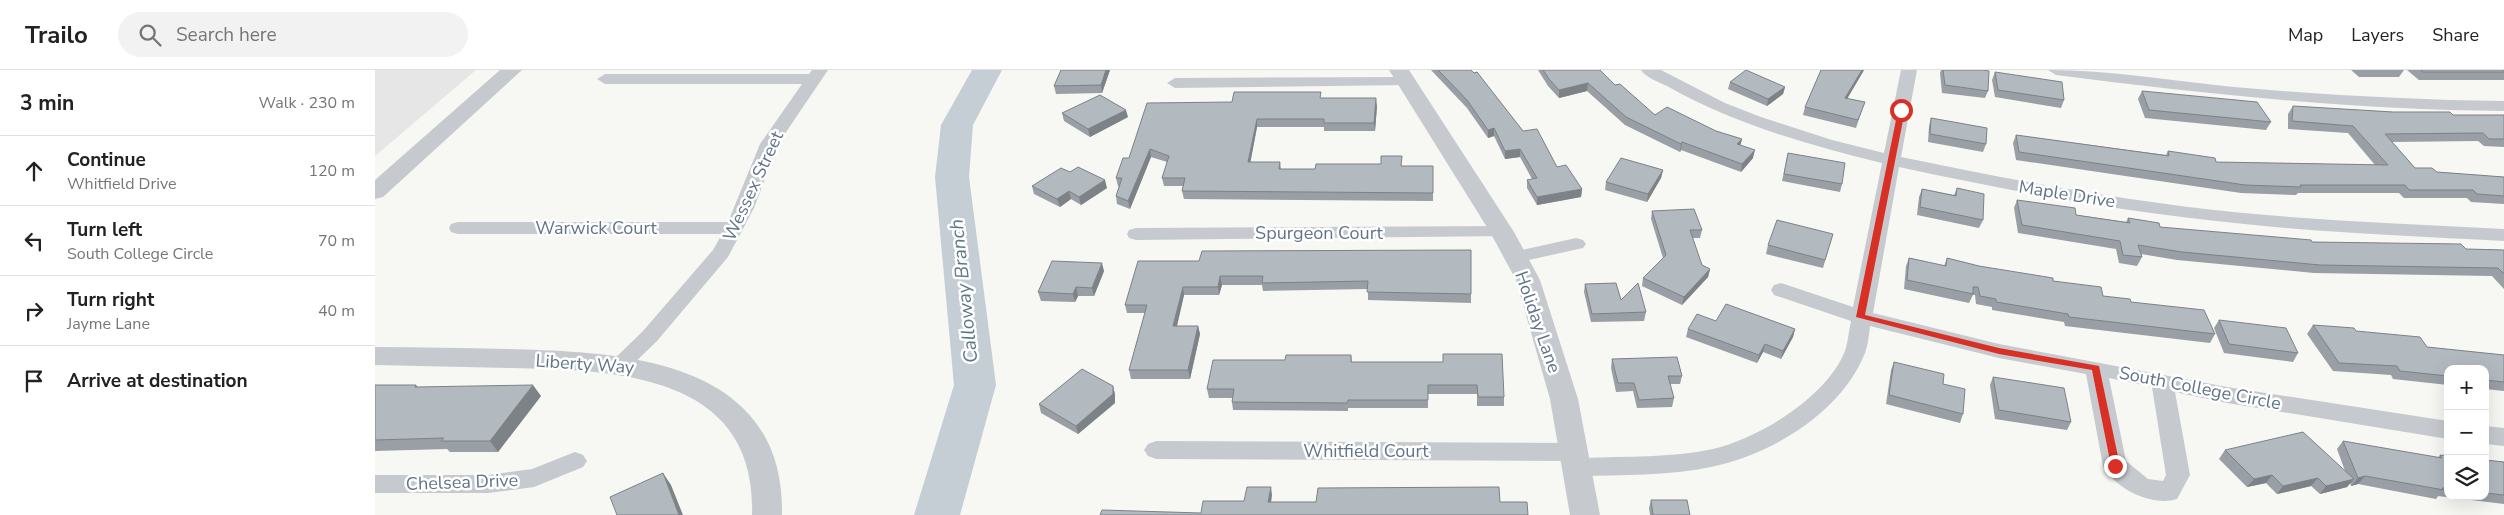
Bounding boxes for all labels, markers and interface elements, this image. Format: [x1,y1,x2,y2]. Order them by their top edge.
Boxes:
search box [118,12,468,57]
text: Trailo [25,19,88,51]
icon: search [136,21,164,49]
text: Search here [176,22,277,48]
text: Map [2288,23,2323,47]
text: Layers [2351,23,2404,47]
text: Share [2432,23,2479,47]
text: 3 min [20,89,74,117]
text: Walk · 230 m [259,92,355,114]
route start [1890,99,1913,122]
street label: Wessex Street [717,127,789,245]
text: Continue [67,147,146,173]
icon: ahead [20,157,48,185]
text: 120 m [308,160,355,182]
text: Whitfield Drive [67,173,177,195]
street label: Maple Drive [2017,175,2117,213]
street label: Warwick Court [535,216,657,240]
text: Turn left [67,217,142,243]
water label: Calloway Branch [944,218,984,364]
street label: Spurgeon Court [1255,221,1384,245]
icon: left [20,227,48,255]
text: 70 m [318,230,355,252]
text: South College Circle [67,243,213,265]
street label: Holiday Lane [1509,268,1567,376]
text: Turn right [67,287,154,313]
icon: right [20,297,48,325]
text: 40 m [318,300,355,322]
text: Jayme Lane [67,313,150,335]
street label: Liberty Way [535,349,636,379]
street label: South College Circle [2117,361,2283,415]
map controls [2444,365,2489,500]
button: + [2444,365,2489,410]
icon: arrive [20,367,48,395]
text: Arrive at destination [67,368,248,394]
button: − [2444,410,2489,455]
street label: Whitfield Court [1303,439,1429,463]
route end [2104,455,2127,478]
button: layers [2444,455,2489,500]
street label: Chelsea Drive [405,468,519,496]

